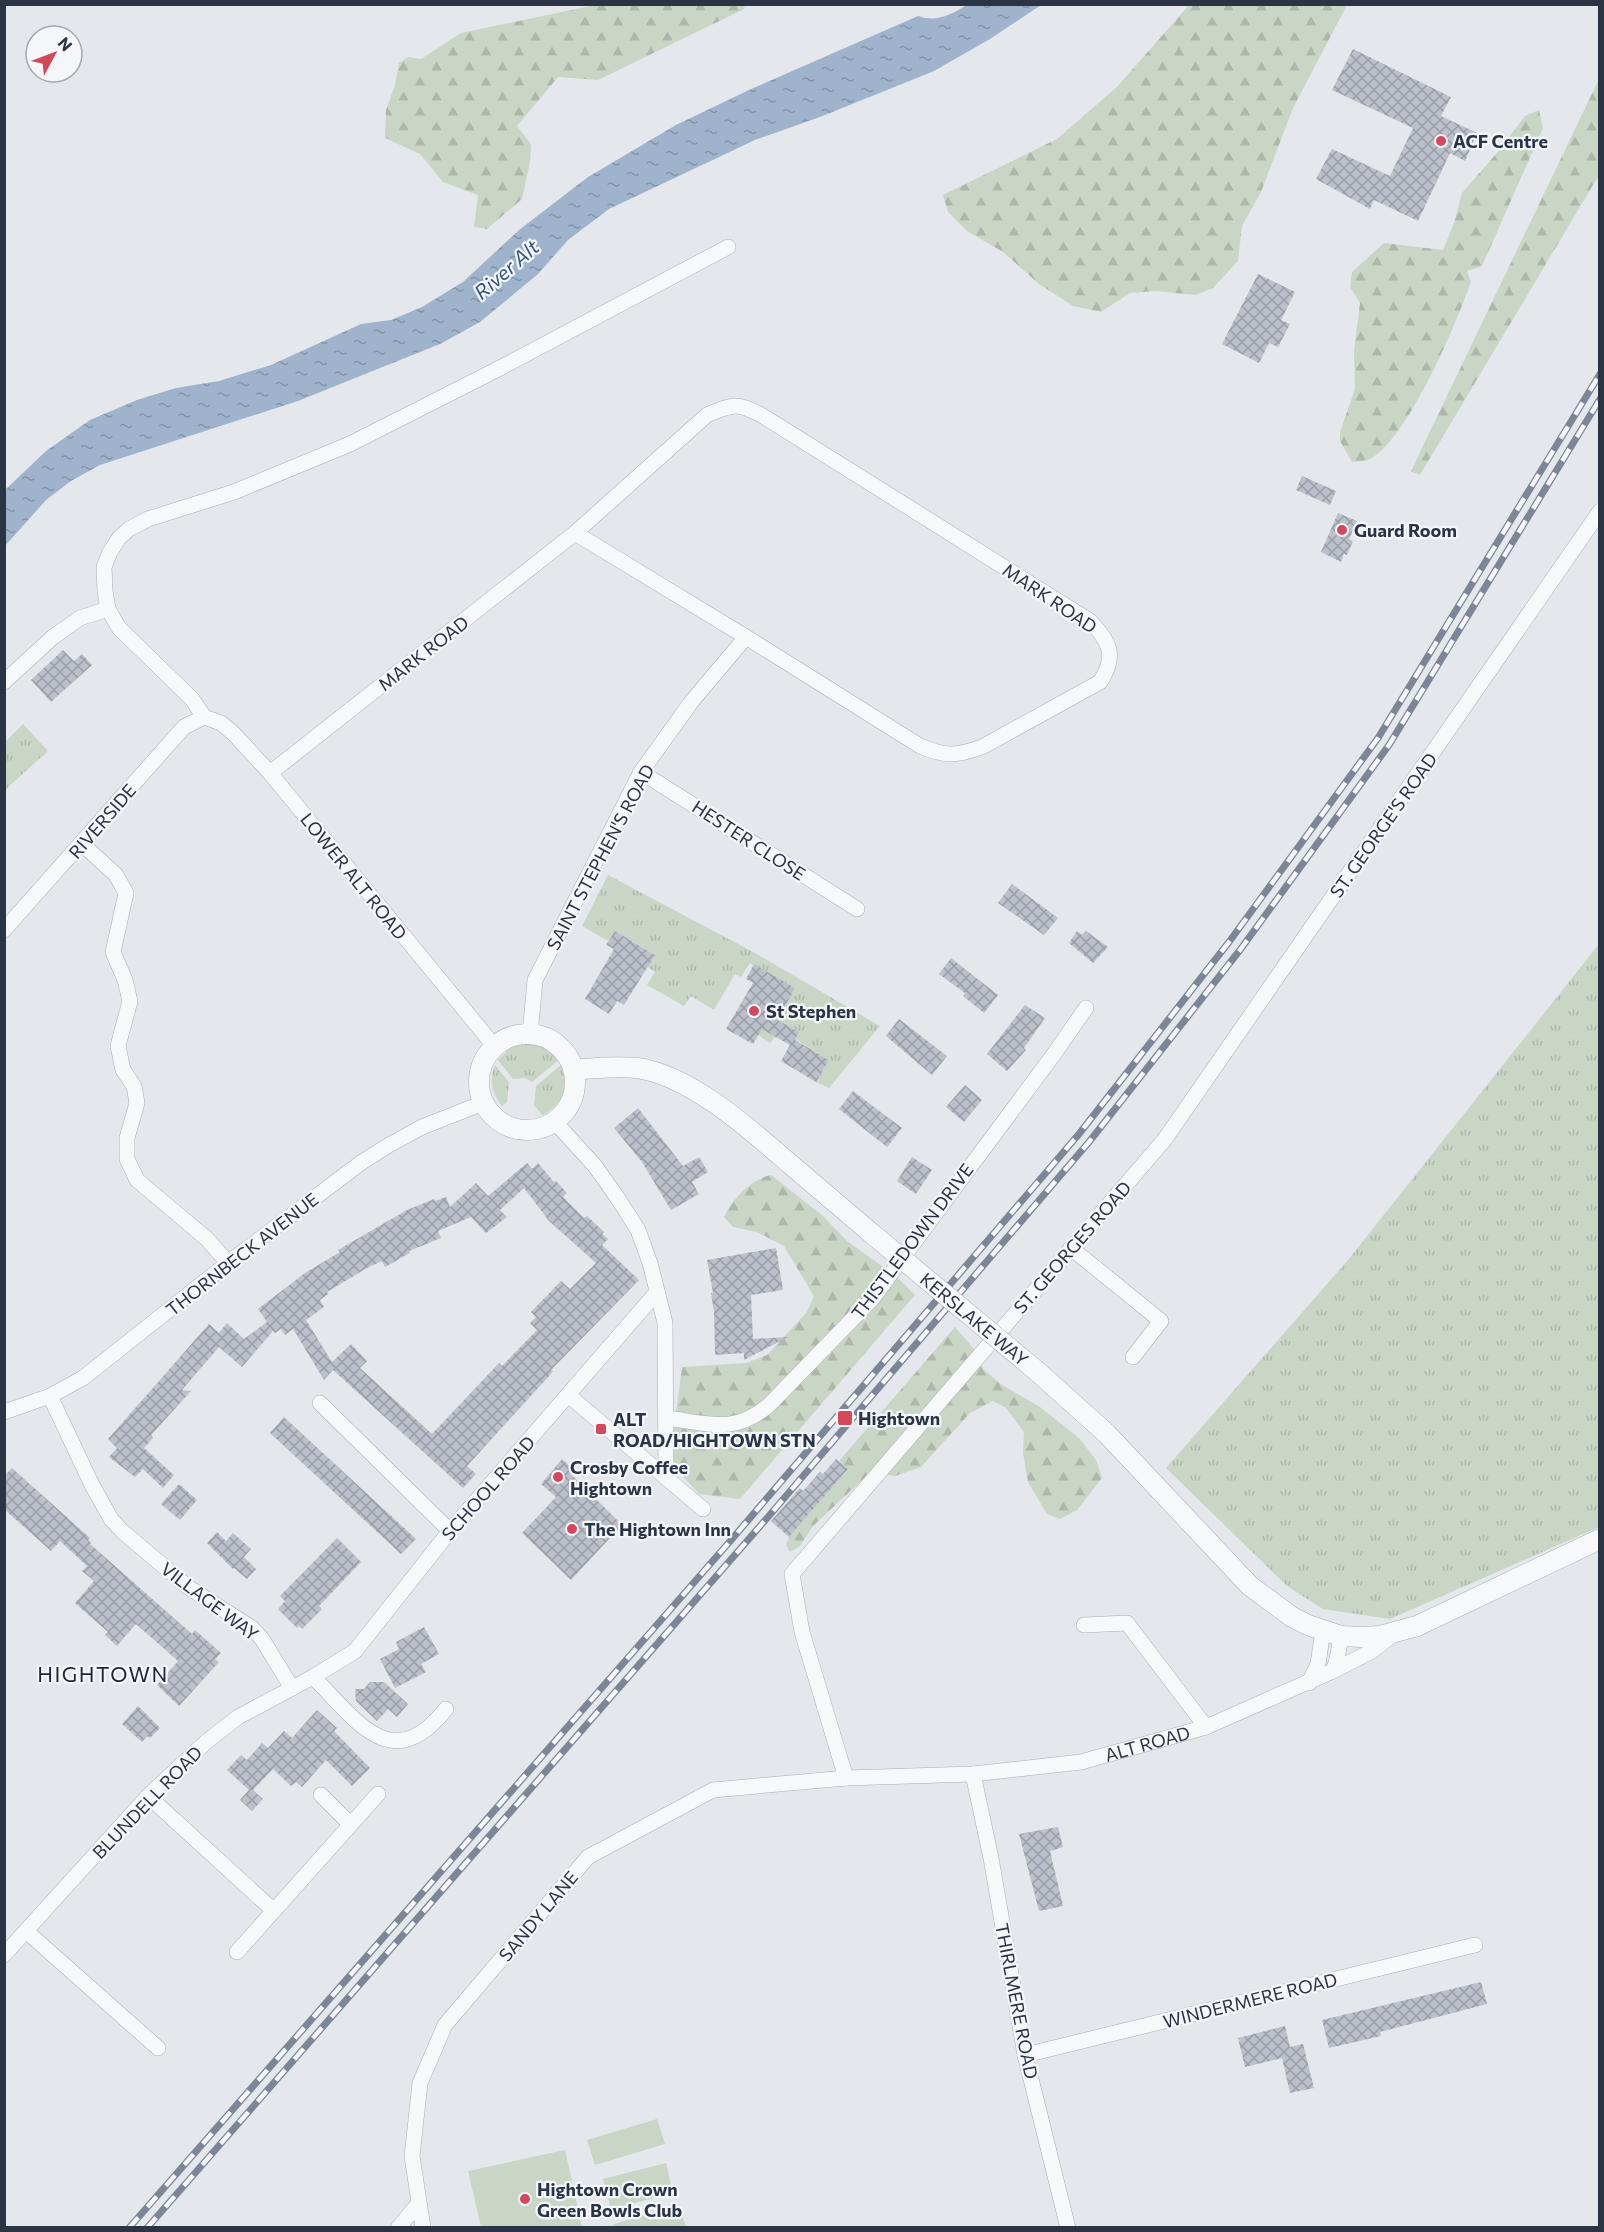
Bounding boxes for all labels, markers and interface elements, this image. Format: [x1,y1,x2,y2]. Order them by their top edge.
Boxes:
north arrow [24,24,84,84]
text: N [55,33,77,55]
place label: ACF Centre [1453,130,1548,152]
marker: ACF Centre [1434,134,1448,148]
water label: River Alt [469,234,544,304]
place label: Guard Room [1354,519,1457,541]
marker: Guard Room [1335,523,1349,537]
street label: MARK ROAD [999,558,1101,638]
street label: MARK ROAD [373,611,473,695]
street label: ST. GEORGE'S ROAD [1325,748,1441,902]
street label: SAINT STEPHEN'S ROAD [542,760,658,954]
street label: RIVERSIDE [64,779,140,863]
street label: HESTER CLOSE [688,795,810,885]
street label: LOWER ALT ROAD [296,808,412,944]
place label: St Stephen [766,1000,856,1022]
marker: St Stephen [747,1004,761,1018]
street label: THISTLEDOWN DRIVE [846,1159,978,1323]
street label: ST. GEORGES ROAD [1009,1176,1135,1318]
street label: THORNBECK AVENUE [162,1188,322,1320]
street label: KERSLAKE WAY [916,1268,1033,1371]
place label: Hightown [858,1407,940,1429]
place label: ALT ROAD/HIGHTOWN STN [613,1408,816,1451]
marker: Hightown [836,1409,854,1427]
marker: ALT ROAD/HIGHTOWN STN [594,1422,608,1436]
street label: SCHOOL ROAD [437,1431,539,1545]
place label: Crosby Coffee Hightown [570,1456,688,1499]
marker: Crosby Coffee Hightown [551,1470,565,1484]
place label: The Hightown Inn [584,1518,731,1540]
marker: The Hightown Inn [565,1522,579,1536]
street label: VILLAGE WAY [157,1557,263,1645]
district label: HIGHTOWN [37,1661,169,1686]
street label: ALT ROAD [1102,1721,1192,1766]
street label: BLUNDELL ROAD [88,1741,206,1863]
street label: SANDY LANE [494,1866,582,1966]
street label: THIRLMERE ROAD [991,1921,1043,2081]
street label: WINDERMERE ROAD [1161,1968,1339,2032]
place label: Hightown Crown Green Bowls Club [537,2178,683,2221]
marker: Hightown Crown Green Bowls Club [518,2192,532,2206]

